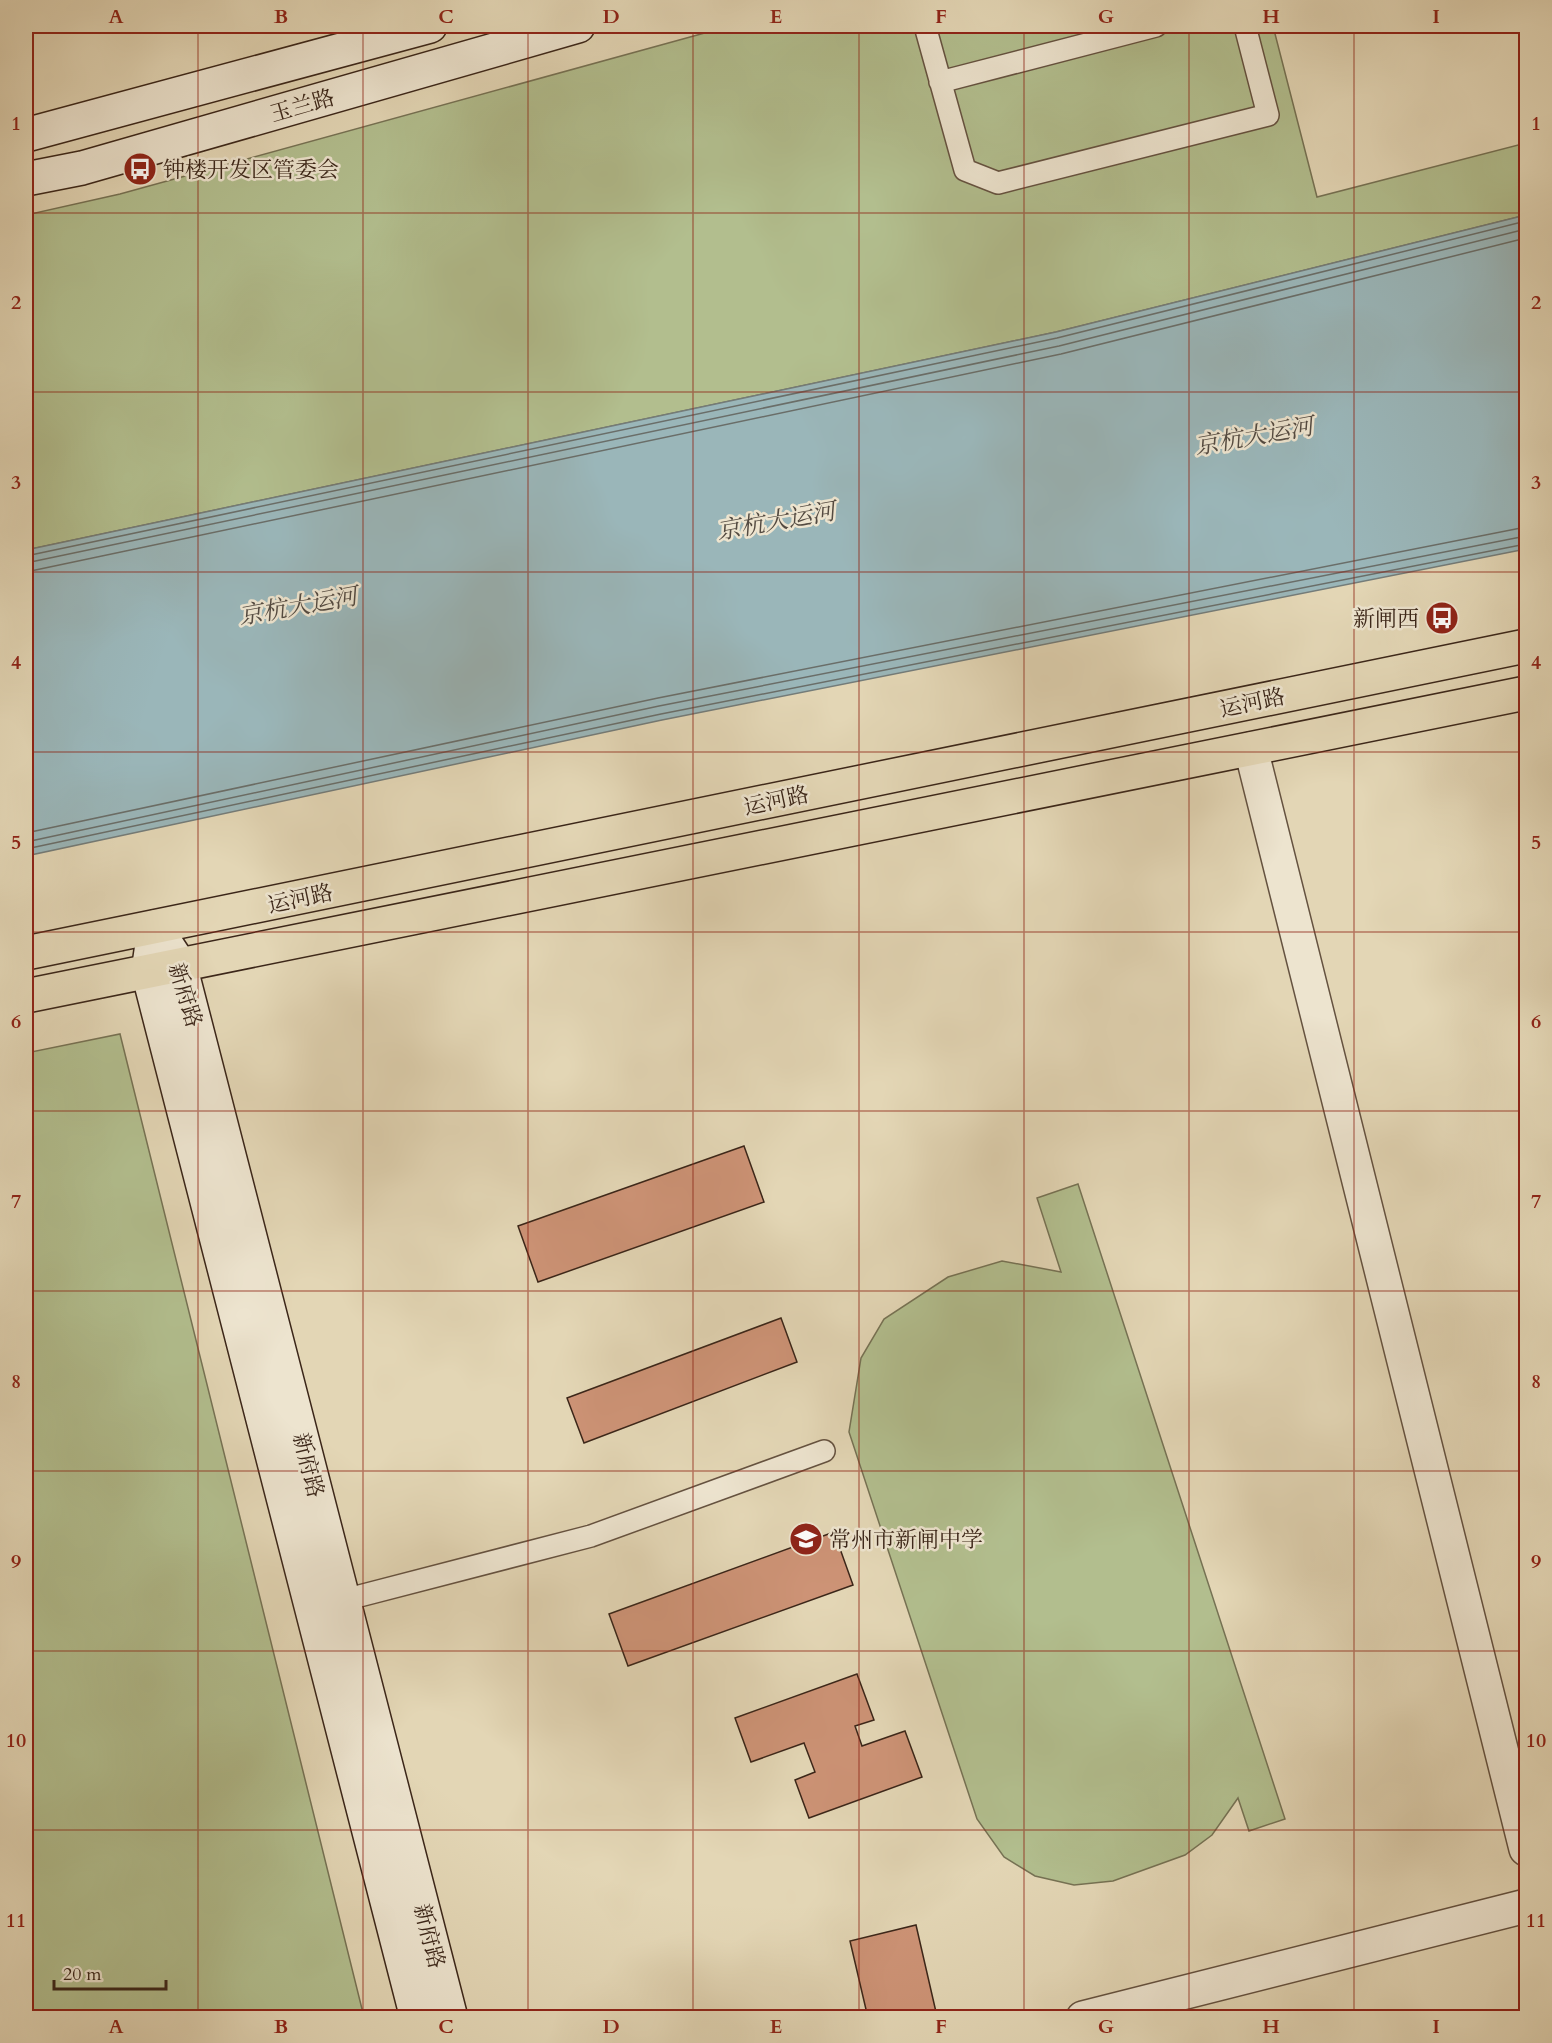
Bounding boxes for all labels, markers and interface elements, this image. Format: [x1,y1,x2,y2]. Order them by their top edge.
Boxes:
text: A [108,3,124,30]
text: B [274,3,288,30]
text: C [438,3,454,30]
text: D [602,3,620,30]
text: E [770,3,782,30]
text: F [935,3,947,30]
text: G [1098,3,1114,30]
text: H [1262,3,1280,30]
text: I [1432,3,1440,30]
street label: 玉兰路 [266,82,338,129]
text: 1 [11,110,21,137]
text: 1 [1531,110,1541,137]
bus stop icon: 钟楼开发区管委会 [122,151,158,187]
place label: 钟楼开发区管委会 [163,155,339,185]
text: 2 [11,289,21,316]
text: 2 [1531,289,1541,316]
water label: 京杭大运河 [1192,409,1320,463]
text: 3 [11,469,21,496]
text: 3 [1531,469,1541,496]
water label: 京杭大运河 [714,494,842,548]
water label: 京杭大运河 [236,579,364,633]
bus stop icon: 新闸西 [1424,600,1460,636]
place label: 新闸西 [1353,604,1419,634]
text: 4 [11,649,21,676]
text: 4 [1531,649,1541,676]
street label: 运河路 [1217,681,1288,725]
street label: 运河路 [741,779,812,823]
text: 5 [11,829,21,856]
text: 5 [1531,829,1541,856]
street label: 运河路 [265,877,336,921]
street label: 新府路 [161,959,209,1031]
text: 6 [11,1008,21,1035]
text: 6 [1531,1008,1541,1035]
text: 7 [11,1188,21,1215]
text: 7 [1531,1188,1541,1215]
text: 8 [11,1368,21,1395]
text: 8 [1531,1368,1541,1395]
street label: 新府路 [285,1430,331,1501]
school or university icon: 常州市新闸中学 [788,1521,824,1557]
place label: 常州市新闸中学 [829,1525,983,1555]
text: 9 [11,1548,21,1575]
text: 9 [1531,1548,1541,1575]
text: 10 [6,1727,26,1754]
text: 10 [1526,1727,1546,1754]
street label: 新府路 [406,1901,452,1972]
text: 11 [6,1907,26,1934]
text: 11 [1526,1907,1546,1934]
scale bar [54,1953,166,1991]
text: 20 m [63,1962,102,1987]
text: A [108,2013,124,2040]
text: B [274,2013,288,2040]
text: C [438,2013,454,2040]
text: D [602,2013,620,2040]
text: E [770,2013,782,2040]
text: F [935,2013,947,2040]
text: G [1098,2013,1114,2040]
text: H [1262,2013,1280,2040]
text: I [1432,2013,1440,2040]

